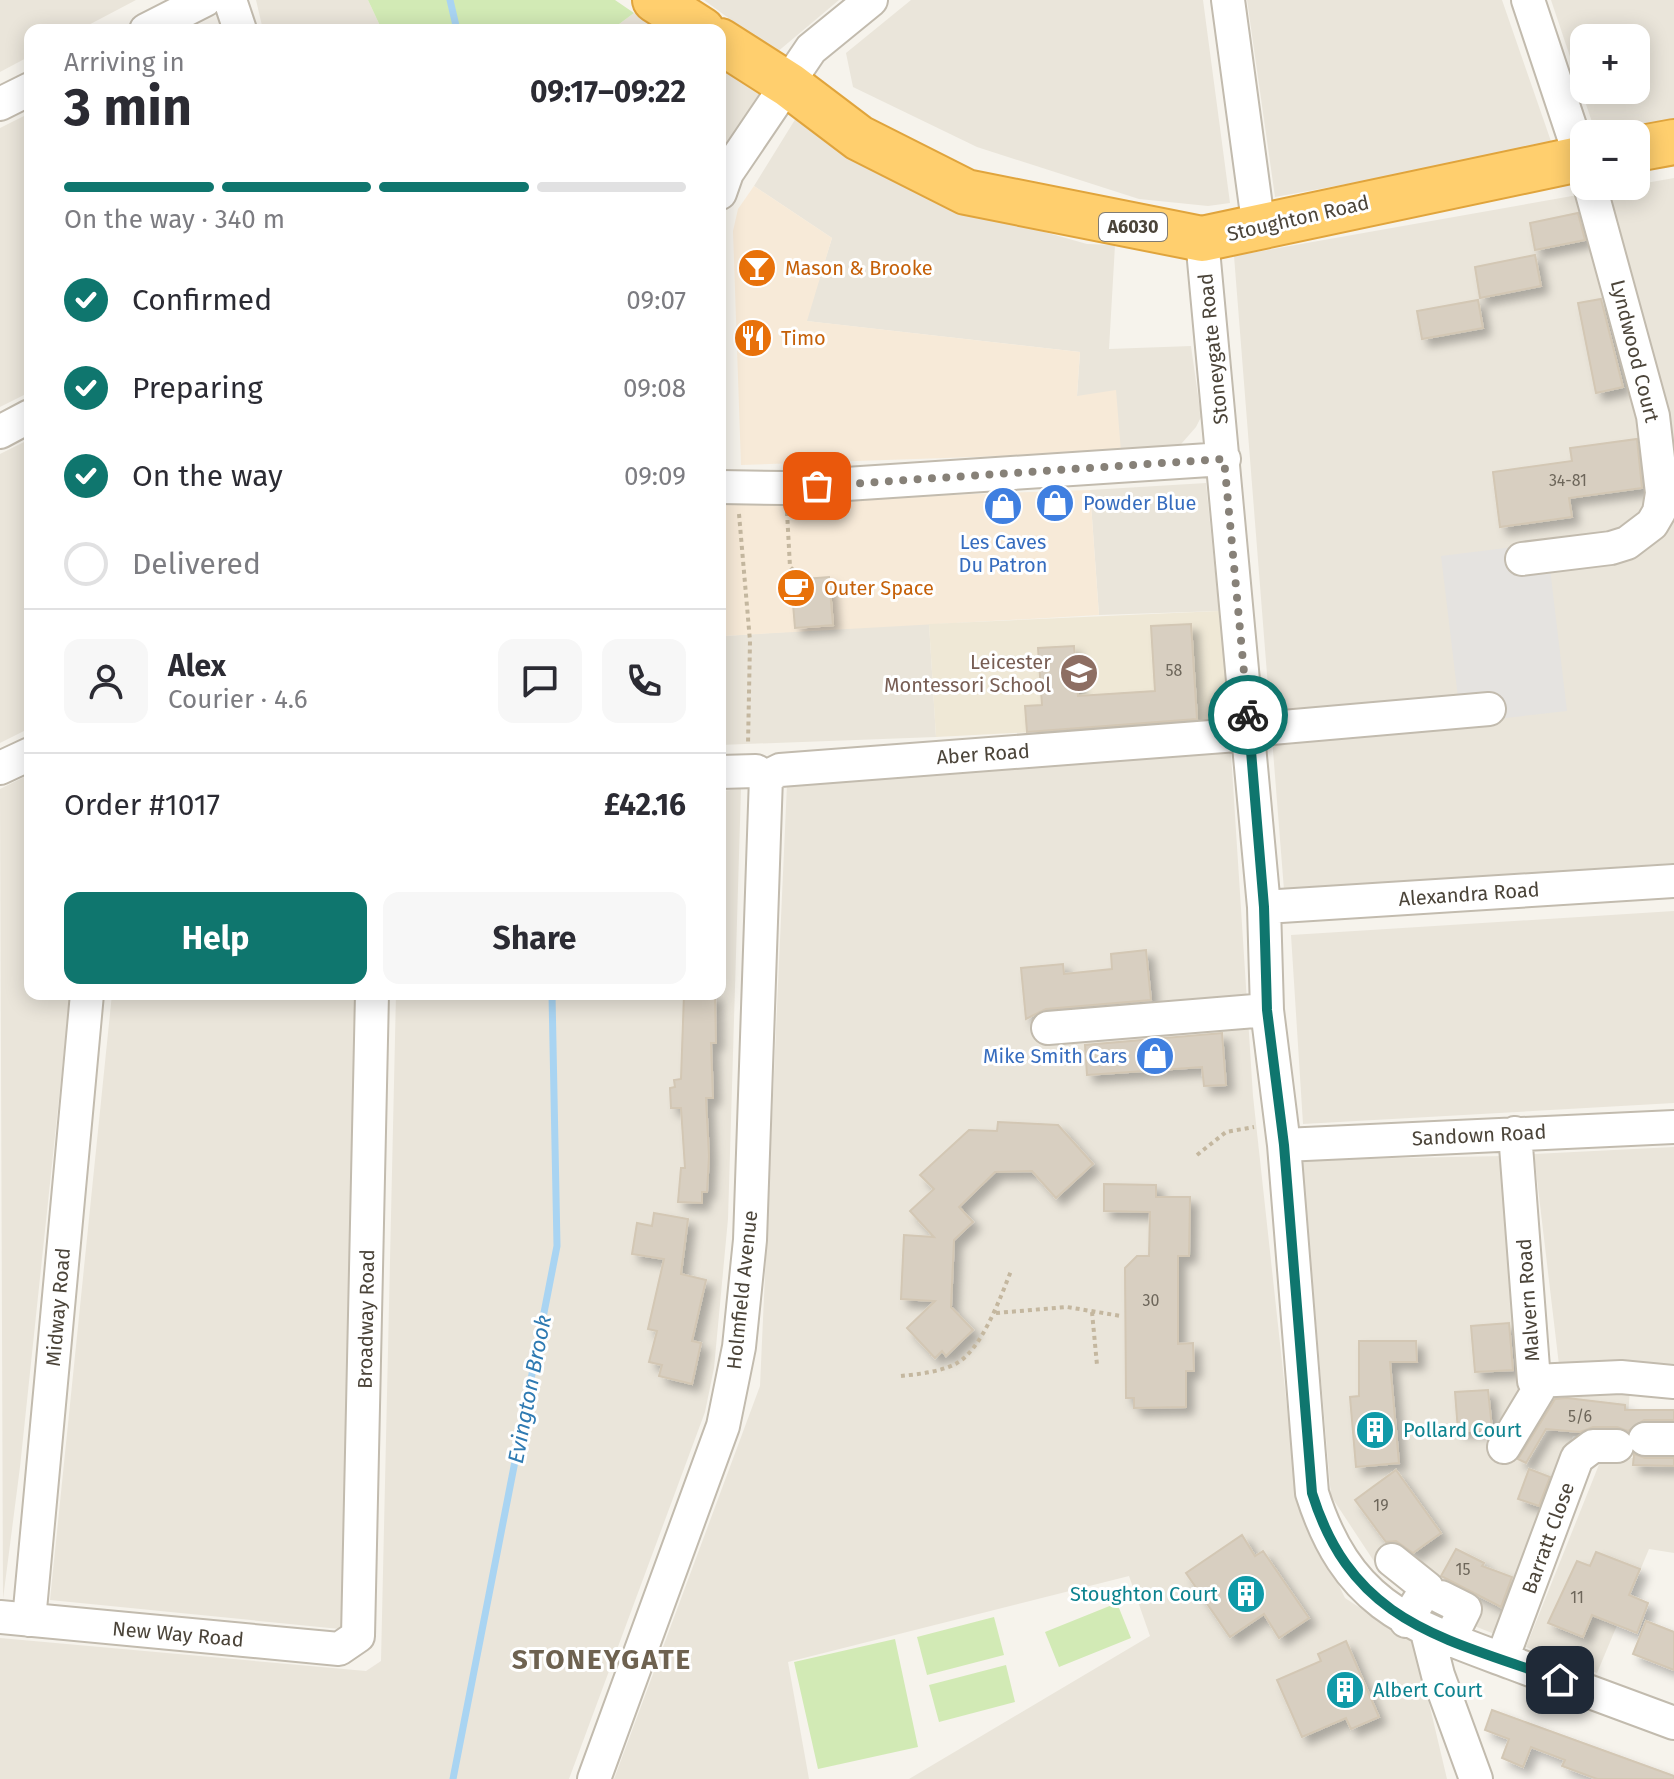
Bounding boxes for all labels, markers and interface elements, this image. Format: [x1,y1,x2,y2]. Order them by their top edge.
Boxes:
map controls [1570,24,1650,200]
button: + [1570,24,1650,104]
text: Arriving in [64,47,185,78]
text: 09:17–09:22 [530,74,686,110]
text: 3 min [64,76,192,139]
button: − [1570,120,1650,200]
street label: Stoughton Road [1225,190,1371,246]
text: On the way · 340 m [64,204,285,235]
road number: A6030 [1099,213,1167,241]
bar icon: Mason & Brooke [736,247,778,289]
place label: Mason & Brooke [785,256,933,280]
street label: Stoneygate Road [1193,272,1233,426]
street label: Lyndwood Court [1606,277,1665,426]
icon: check [64,278,108,322]
text: Confirmed [132,282,272,318]
text: 09:07 [626,285,686,316]
restaurant icon: Timo [732,317,774,359]
place label: Timo [781,326,826,350]
icon: check [64,366,108,410]
text: Preparing [132,370,263,406]
text: 09:08 [623,373,686,404]
pin [783,452,851,520]
icon: check [64,454,108,498]
text: On the way [132,458,283,494]
text: 09:09 [624,461,686,492]
icon: bag [795,464,839,508]
house number: 34-81 [1549,471,1587,490]
shop icon: Powder Blue [1034,482,1076,524]
shop icon: Les Caves Du Patron [982,485,1024,527]
place label: Powder Blue [1083,491,1196,515]
place label: Les Caves Du Patron [959,530,1047,577]
text: Delivered [132,546,261,582]
cafe icon: Outer Space [775,567,817,609]
place label: Outer Space [824,576,934,600]
button: person [64,639,148,723]
button: chat [498,639,582,723]
button: phone [602,639,686,723]
text: Alex [168,648,226,684]
place label: Leicester Montessori School [884,650,1051,697]
school or university icon: Leicester Montessori School [1058,652,1100,694]
house number: 58 [1166,661,1183,680]
courier [1208,675,1288,755]
text: Courier · 4.6 [168,684,308,715]
icon: bike [1226,693,1270,737]
street label: Aber Road [936,739,1030,769]
text: Order #1017 [64,787,220,823]
text: £42.16 [604,787,686,823]
street label: Alexandra Road [1398,877,1540,911]
button: Help [64,892,367,984]
button: Share [383,892,686,984]
shop icon: Mike Smith Cars [1134,1035,1176,1077]
place label: Mike Smith Cars [983,1044,1127,1068]
street label: Sandown Road [1411,1119,1547,1151]
street label: Holmfield Avenue [722,1209,762,1371]
street label: Malvern Road [1512,1238,1544,1362]
street label: Midway Road [41,1247,75,1367]
street label: Broadway Road [353,1249,379,1389]
house number: 30 [1143,1291,1160,1310]
water label: Evington Brook [502,1313,557,1466]
house number: 5/6 [1568,1407,1592,1426]
building icon: Pollard Court [1354,1409,1396,1451]
place label: Pollard Court [1403,1418,1522,1442]
street label: Barratt Close [1517,1479,1579,1597]
house number: 19 [1373,1496,1389,1515]
house number: 15 [1456,1560,1470,1579]
building icon: Stoughton Court [1225,1573,1267,1615]
place label: Stoughton Court [1070,1582,1219,1606]
house number: 11 [1570,1588,1584,1607]
street label: New Way Road [111,1616,245,1652]
district label: STONEYGATE [512,1643,692,1676]
pin [1526,1646,1594,1714]
icon: home [1538,1658,1582,1702]
building icon: Albert Court [1324,1669,1366,1711]
place label: Albert Court [1373,1678,1483,1702]

